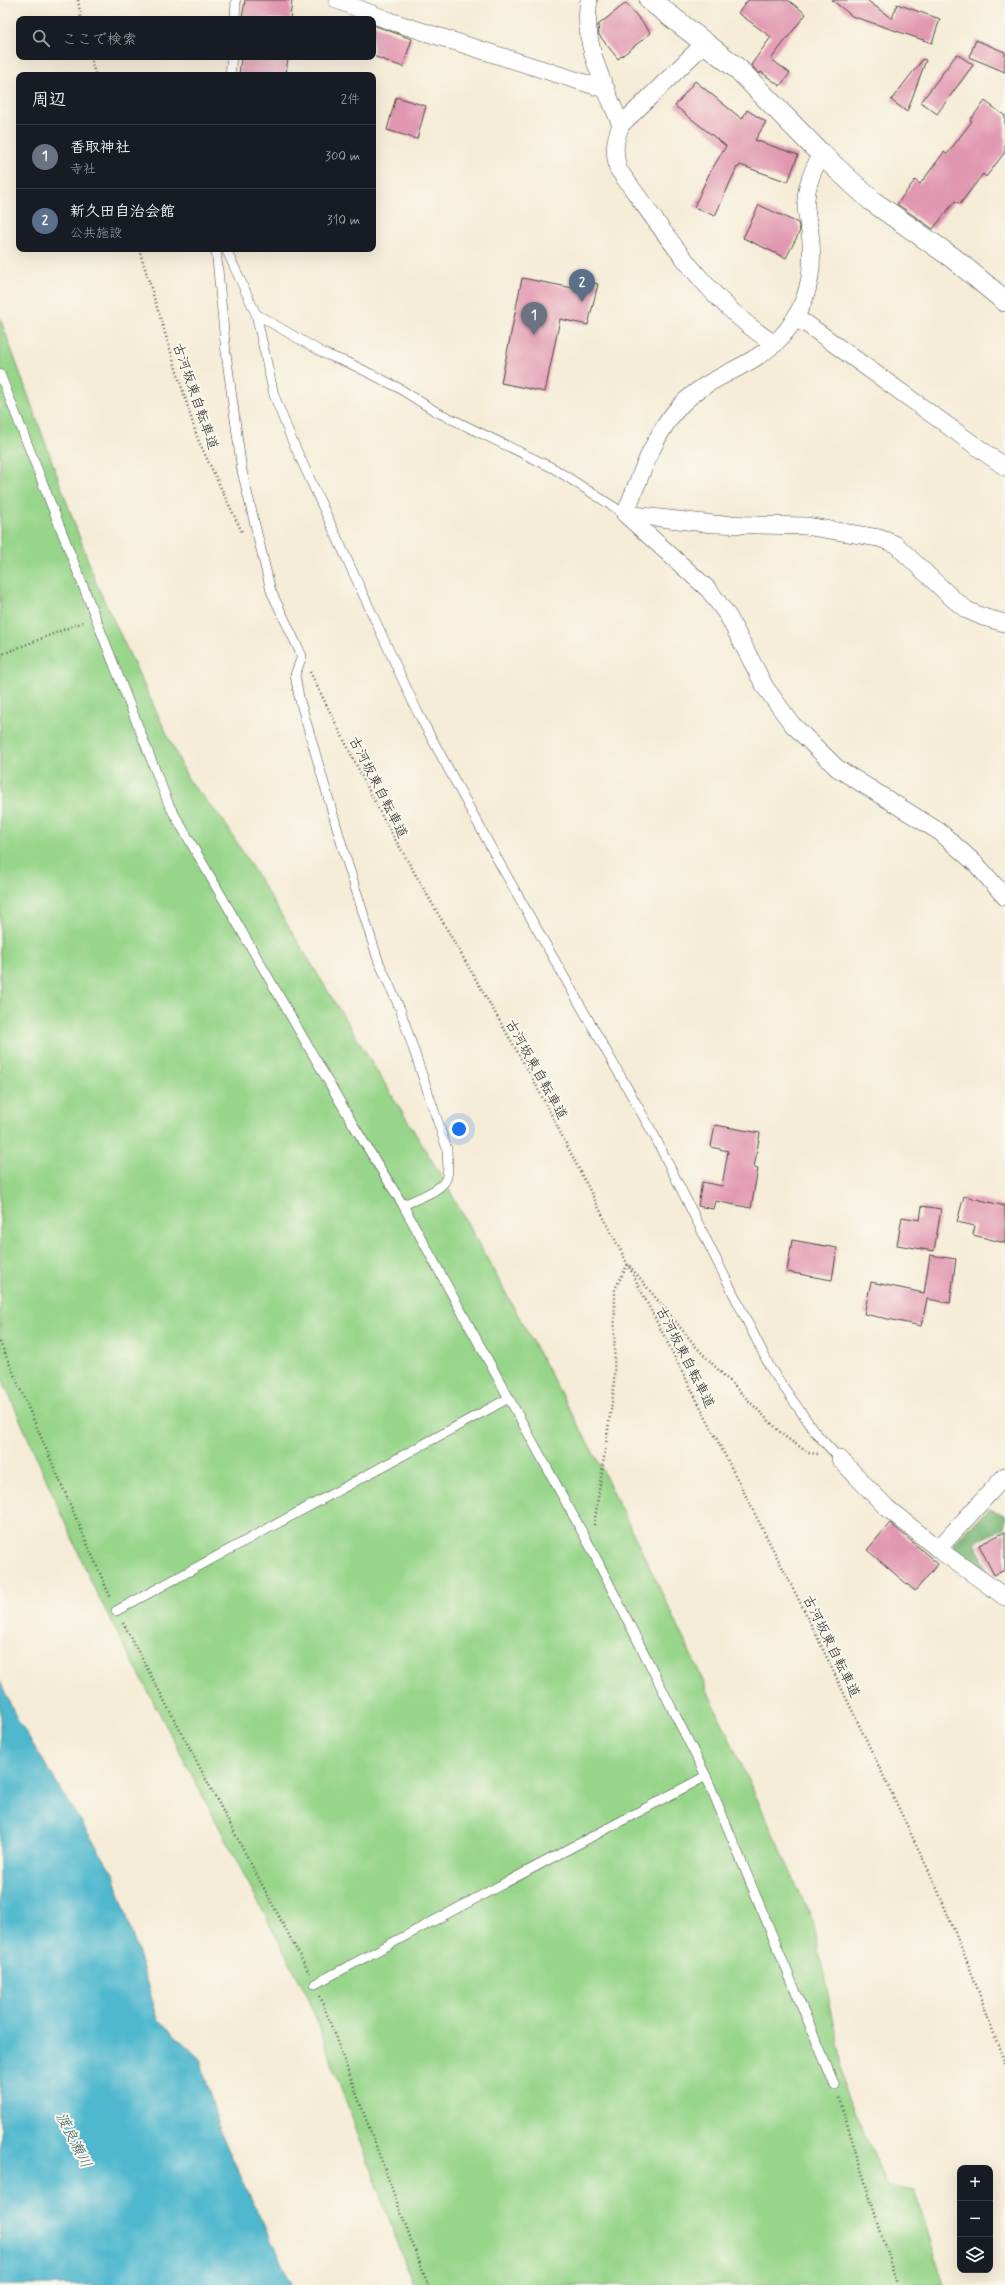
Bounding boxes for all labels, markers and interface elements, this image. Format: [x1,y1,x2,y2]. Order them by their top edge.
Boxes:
search box [16,16,376,60]
icon: search [30,27,52,49]
text: ここで検索 [62,30,137,50]
text: 周辺 [32,89,66,111]
text: 2件 [341,91,360,108]
text: 香取神社 [70,138,130,158]
text: 1 [42,148,48,165]
text: 300 m [325,148,360,165]
text: 寺社 [70,161,96,178]
text: 新久田自治会館 [70,202,175,222]
text: 2 [42,212,48,229]
text: 310 m [327,212,360,229]
text: 公共施設 [70,225,122,242]
pin: 2 [569,269,595,302]
pin: 1 [521,302,547,335]
street label: 古河坂東自転車道 [168,340,222,452]
street label: 古河坂東自転車道 [345,733,412,841]
street label: 古河坂東自転車道 [501,1016,571,1123]
your location [449,1119,469,1139]
street label: 古河坂東自転車道 [652,1303,719,1411]
street label: 古河坂東自転車道 [798,1592,864,1701]
water label: 渡良瀬川 [51,2109,96,2172]
map controls [957,2165,993,2273]
button: + [957,2165,993,2201]
button: − [957,2201,993,2237]
button: layers [957,2237,993,2273]

